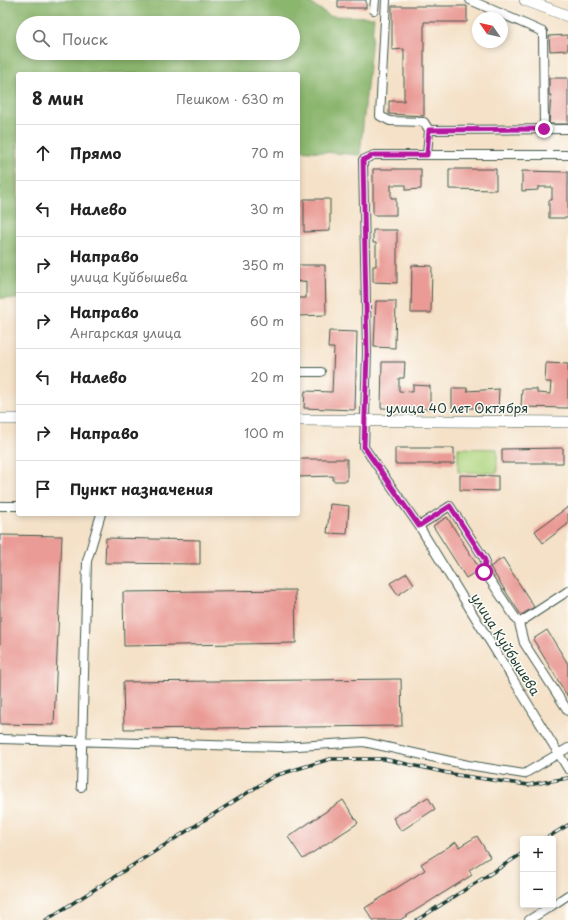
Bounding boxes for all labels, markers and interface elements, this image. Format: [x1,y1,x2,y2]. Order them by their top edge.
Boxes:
north arrow [472,12,508,48]
search box [16,16,300,60]
icon: search [30,27,52,49]
text: Поиск [62,27,108,50]
text: 8 мин [32,85,84,111]
text: Пешком · 630 m [176,89,284,108]
route end [535,120,553,138]
text: Прямо [70,141,121,164]
icon: ahead [32,142,54,164]
text: 70 m [251,143,284,162]
text: Налево [70,197,127,220]
icon: left [32,198,54,220]
text: 30 m [250,199,284,218]
text: Направо [70,244,139,267]
icon: right [32,254,54,276]
text: 350 m [242,255,284,274]
text: улица Куйбышева [70,267,188,286]
text: Направо [70,300,139,323]
icon: right [32,310,54,332]
text: 60 m [250,311,284,330]
text: Ангарская улица [70,323,181,342]
text: Налево [70,365,127,388]
icon: left [32,366,54,388]
text: 20 m [250,367,284,386]
street label: улица 40 лет Октября [386,398,528,417]
text: Направо [70,421,139,444]
icon: right [32,422,54,444]
text: 100 m [244,423,284,442]
text: Пункт назначения [70,477,213,500]
icon: arrive [32,478,54,500]
route start [475,563,493,581]
street label: улица Куйбышева [467,589,546,700]
map controls [520,836,556,908]
button: + [520,836,556,872]
button: − [520,872,556,908]

